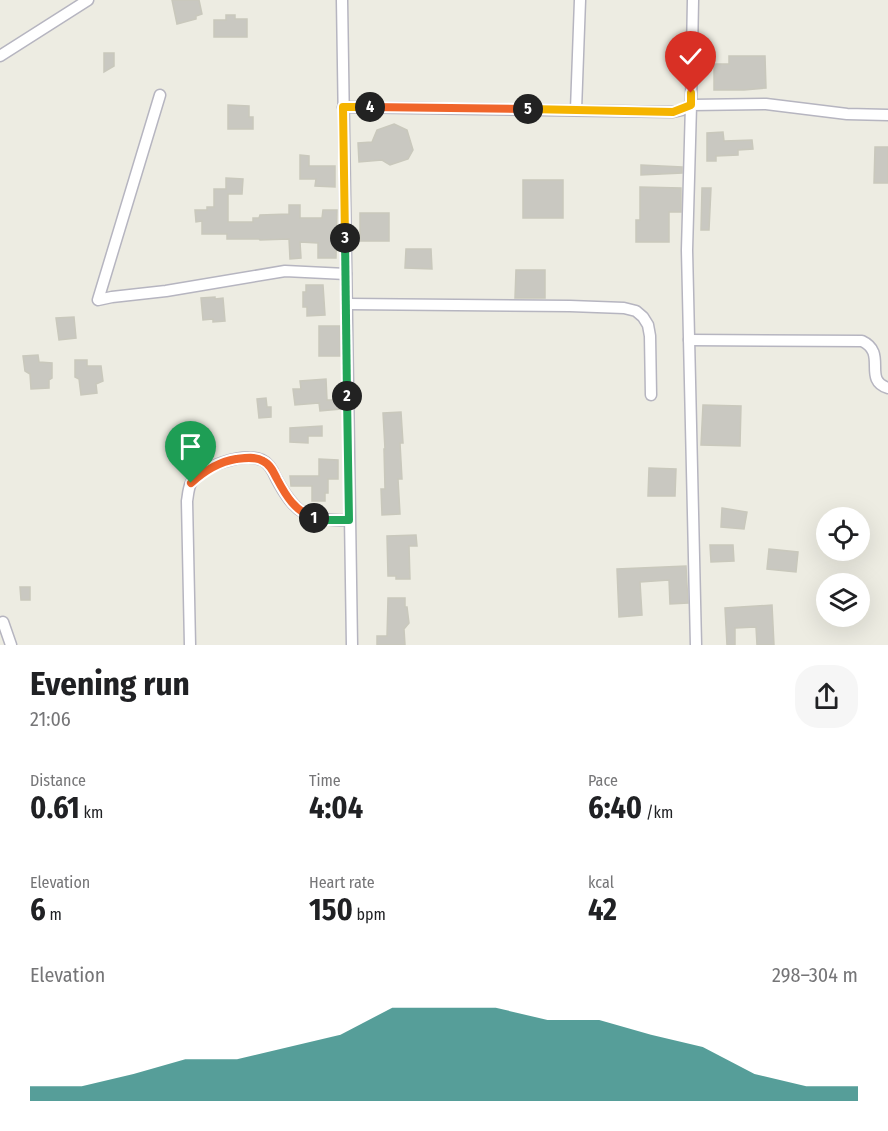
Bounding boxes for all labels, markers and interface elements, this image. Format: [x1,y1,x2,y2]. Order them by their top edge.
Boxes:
pin [665,31,716,93]
icon: check [674,40,707,73]
pin: 4 [355,92,385,122]
pin: 5 [513,94,543,124]
text: 4 [366,97,374,116]
text: 5 [524,99,532,118]
pin: 3 [330,223,360,253]
text: 3 [341,228,349,247]
pin: 2 [332,381,362,411]
text: 2 [343,386,351,405]
pin [165,421,216,483]
icon: arrive [174,430,207,463]
pin: 1 [299,503,329,533]
map controls [816,507,870,627]
button: locate [816,507,870,561]
text: 1 [311,508,317,527]
button: layers [816,573,870,627]
text: Evening run [30,664,190,704]
button: share [795,665,858,728]
text: 21:06 [30,707,71,731]
text: Distance [30,771,86,790]
text: Time [309,771,341,790]
text: Pace [588,771,618,790]
text: 0.61 [30,790,80,826]
text: 4:04 [309,790,363,826]
text: 6:40 [588,790,642,826]
text: km [80,803,103,822]
text: /km [642,803,673,822]
text: Elevation [30,873,90,892]
text: Heart rate [309,873,375,892]
text: kcal [588,873,614,892]
text: 6 [30,892,46,928]
text: 150 [309,892,353,928]
text: 42 [588,892,617,928]
text: m [46,905,62,924]
text: bpm [353,905,386,924]
text: Elevation [30,963,105,987]
text: 298–304 m [772,963,858,987]

